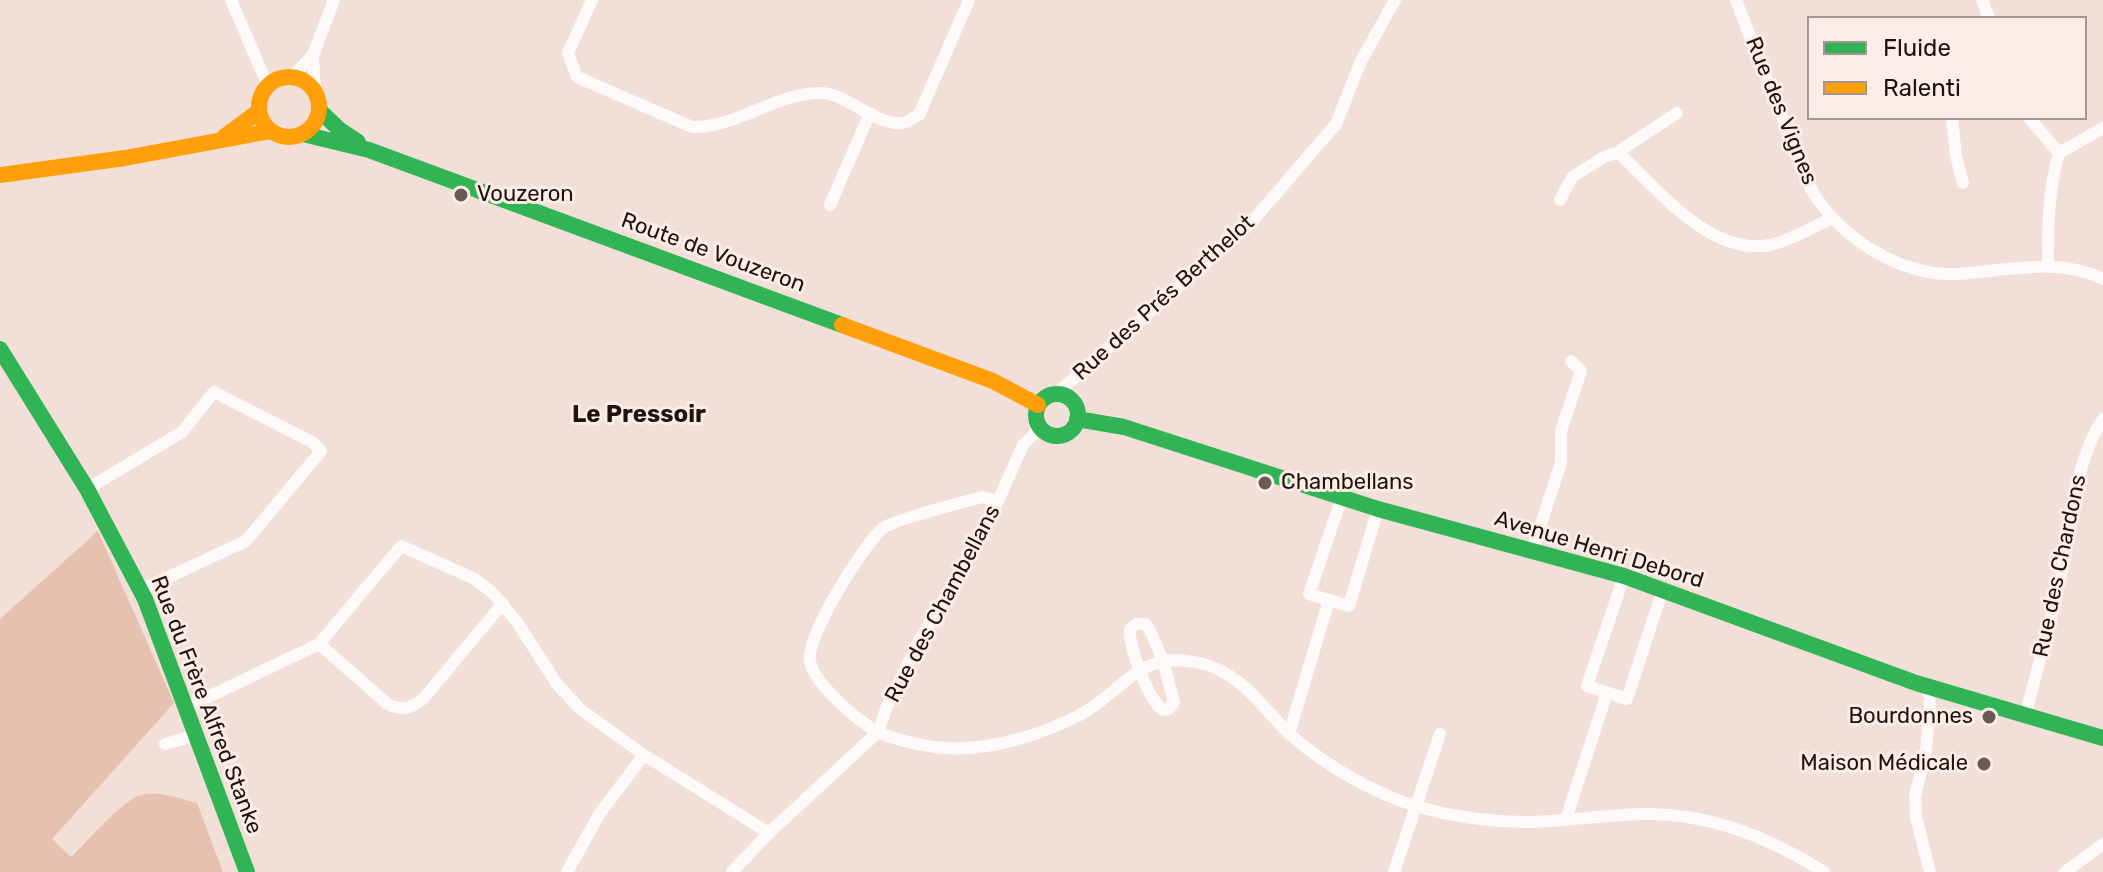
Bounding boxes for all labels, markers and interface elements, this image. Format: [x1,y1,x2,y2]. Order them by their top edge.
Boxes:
legend [1807,16,2087,120]
street label: Rue des Vignes [1739,33,1823,189]
text: Fluide [1883,34,1951,62]
text: Ralenti [1883,74,1961,102]
place label: Vouzeron [477,182,574,208]
marker: Vouzeron [452,186,470,204]
street label: Route de Vouzeron [617,207,809,299]
street label: Rue des Prés Berthelot [1068,210,1260,386]
district label: Le Pressoir [572,401,706,429]
place label: Chambellans [1281,470,1414,496]
street label: Rue des Chardons [2028,472,2092,660]
marker: Chambellans [1256,474,1274,492]
street label: Rue des Chambellans [880,501,1006,707]
street label: Avenue Henri Debord [1491,506,1707,594]
street label: Rue du Frère Alfred Stanke [145,572,267,838]
place label: Bourdonnes [1848,704,1973,730]
marker: Bourdonnes [1980,708,1998,726]
place label: Maison Médicale [1800,751,1968,777]
marker: Maison Médicale [1975,755,1993,773]

